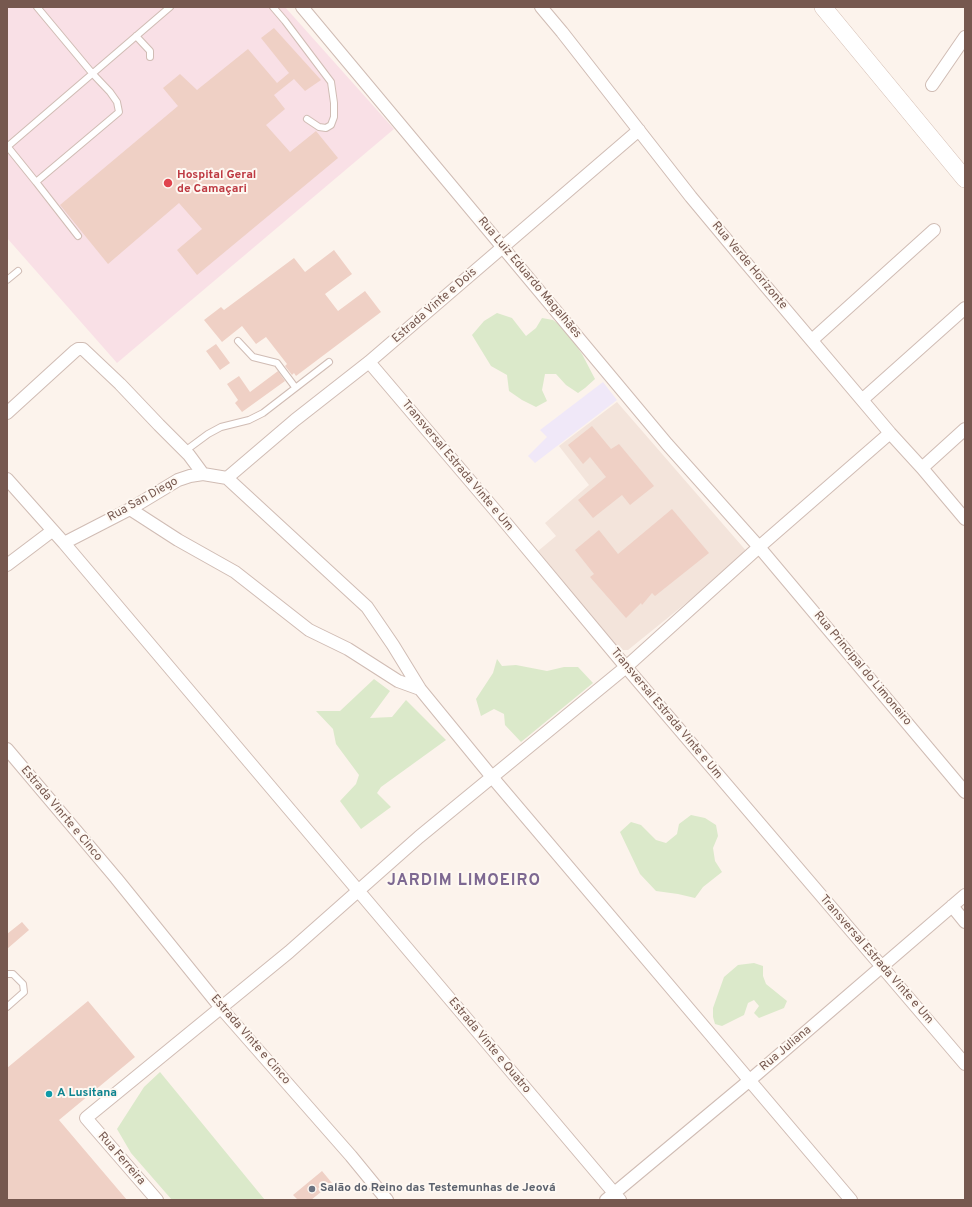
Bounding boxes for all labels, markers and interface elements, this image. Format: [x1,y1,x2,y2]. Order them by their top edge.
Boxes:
place label: Hospital Geral de Camaçari [177,169,256,197]
marker: Hospital Geral de Camaçari [162,177,174,189]
street label: Rua Luiz Eduardo Magalhães [474,214,584,342]
street label: Rua Verde Horizonte [708,219,790,313]
street label: Estrada Vinte e Dois [390,265,480,347]
street label: Transversal Estrada Vinte e Um [398,398,516,534]
street label: Rua San Diego [105,475,181,525]
street label: Rua Principal do Limoneiro [810,609,914,729]
street label: Transversal Estrada Vinte e Um [607,646,725,782]
street label: Estrada Vinrte e Cinco [17,764,105,864]
district label: JARDIM LIMOEIRO [387,872,541,892]
street label: Transversal Estrada Vinte e Um [816,893,936,1027]
street label: Estrada Vinte e Cinco [207,992,293,1088]
street label: Estrada Vinte e Quatro [445,995,533,1097]
street label: Rua Juliana [757,1023,815,1075]
place label: A Lusitana [57,1087,117,1101]
marker: A Lusitana [44,1089,54,1099]
street label: Rua Ferreira [94,1130,148,1188]
place label: Salão do Reino das Testemunhas de Jeová [320,1182,556,1196]
marker: Salão do Reino das Testemunhas de Jeová [307,1184,317,1194]

